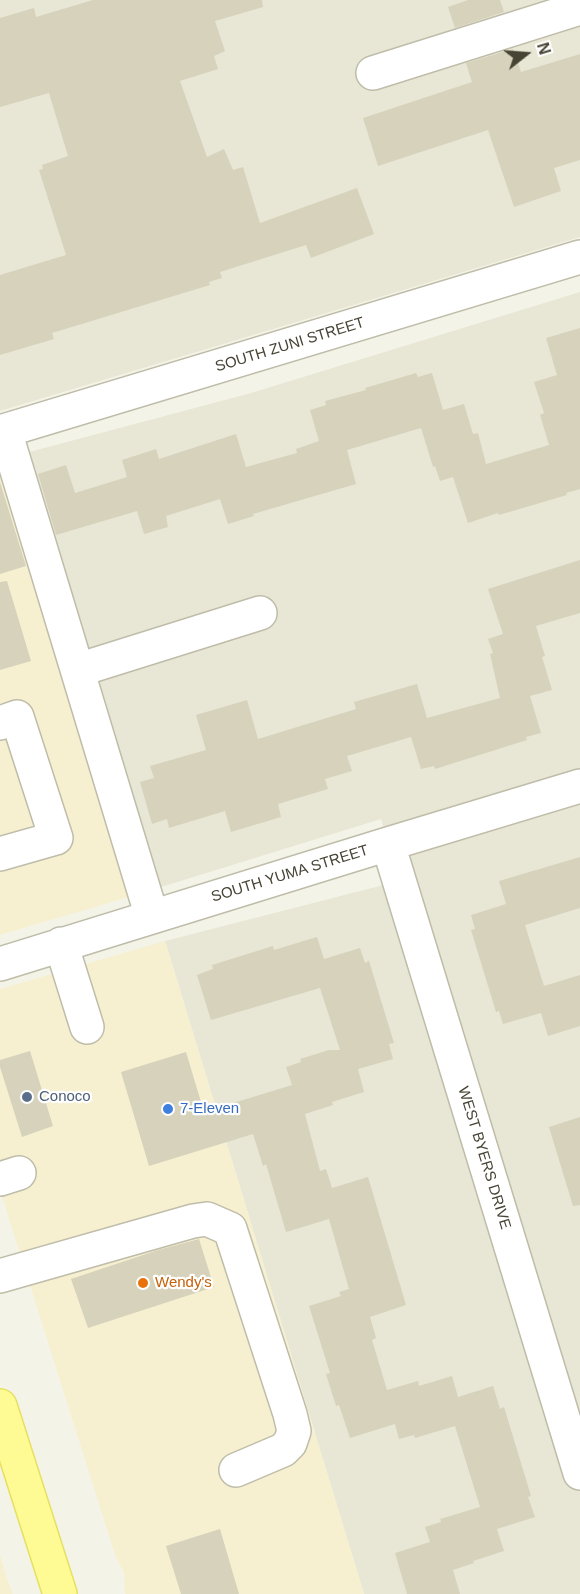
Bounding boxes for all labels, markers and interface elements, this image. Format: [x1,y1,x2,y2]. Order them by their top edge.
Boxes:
north arrow [496,24,556,84]
text: N [534,41,554,57]
street label: SOUTH ZUNI STREET [213,314,367,376]
street label: SOUTH YUMA STREET [209,842,371,906]
street label: WEST BYERS DRIVE [454,1084,514,1232]
place label: Conoco [39,1088,91,1106]
marker: Conoco [20,1090,34,1104]
place label: 7-Eleven [180,1100,239,1118]
marker: 7-Eleven [161,1102,175,1116]
place label: Wendy's [155,1274,212,1292]
marker: Wendy's [136,1276,150,1290]

